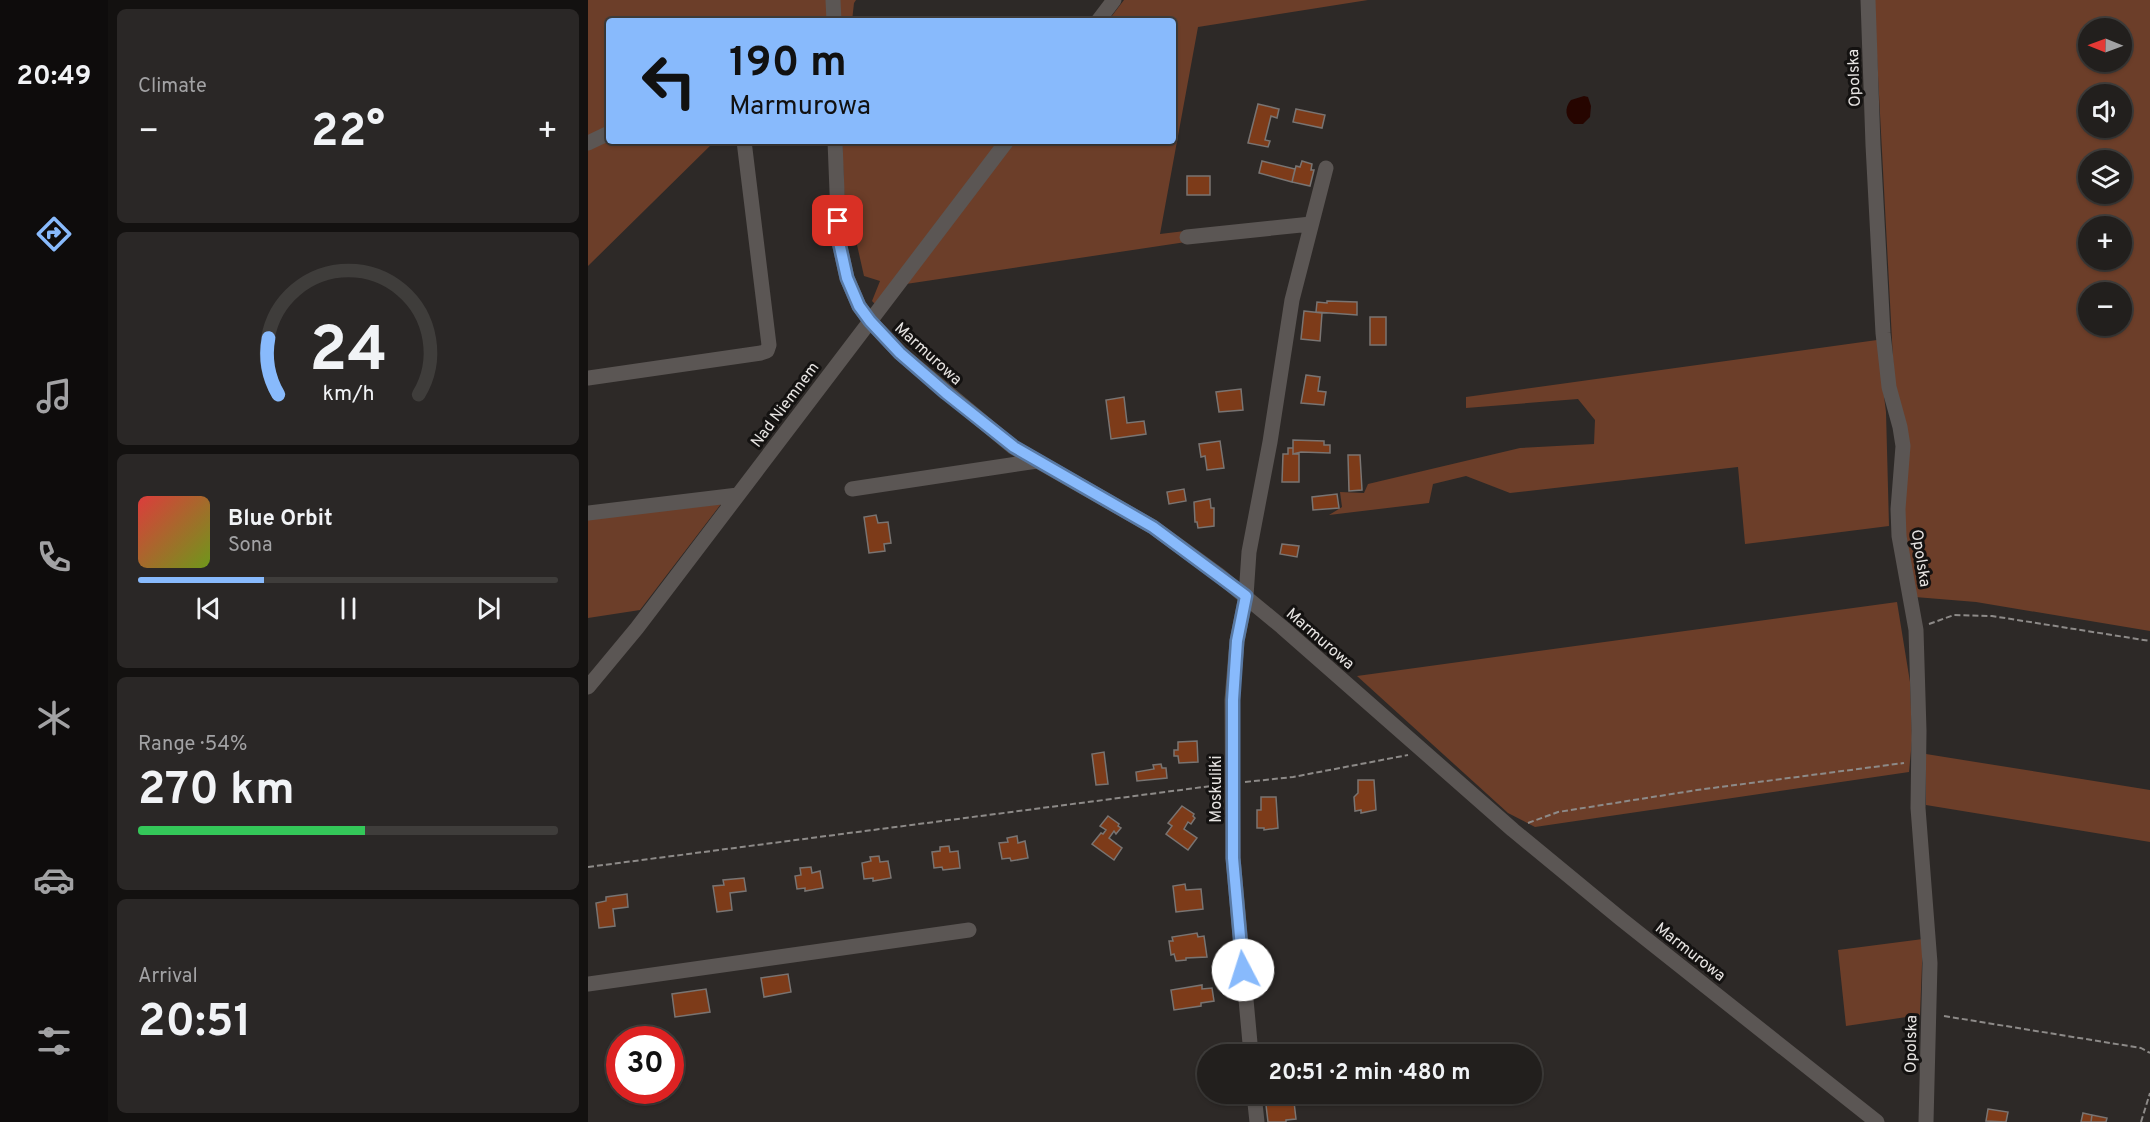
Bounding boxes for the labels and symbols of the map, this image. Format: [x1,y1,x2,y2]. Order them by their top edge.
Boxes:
north arrow [2078,18,2132,72]
street label: Opolska [1844,49,1866,107]
pin [812,195,863,246]
street label: Marmurowa [890,319,966,390]
street label: Nad Niemnem [747,359,824,452]
street label: Opolska [1906,528,1934,589]
street label: Marmurowa [1281,604,1358,675]
street label: Moskuliki [1207,755,1227,823]
street label: Marmurowa [1650,919,1729,986]
position arrow [1211,938,1275,1002]
street label: Opolska [1901,1015,1923,1073]
speed limit sign: 30 [606,1026,684,1104]

